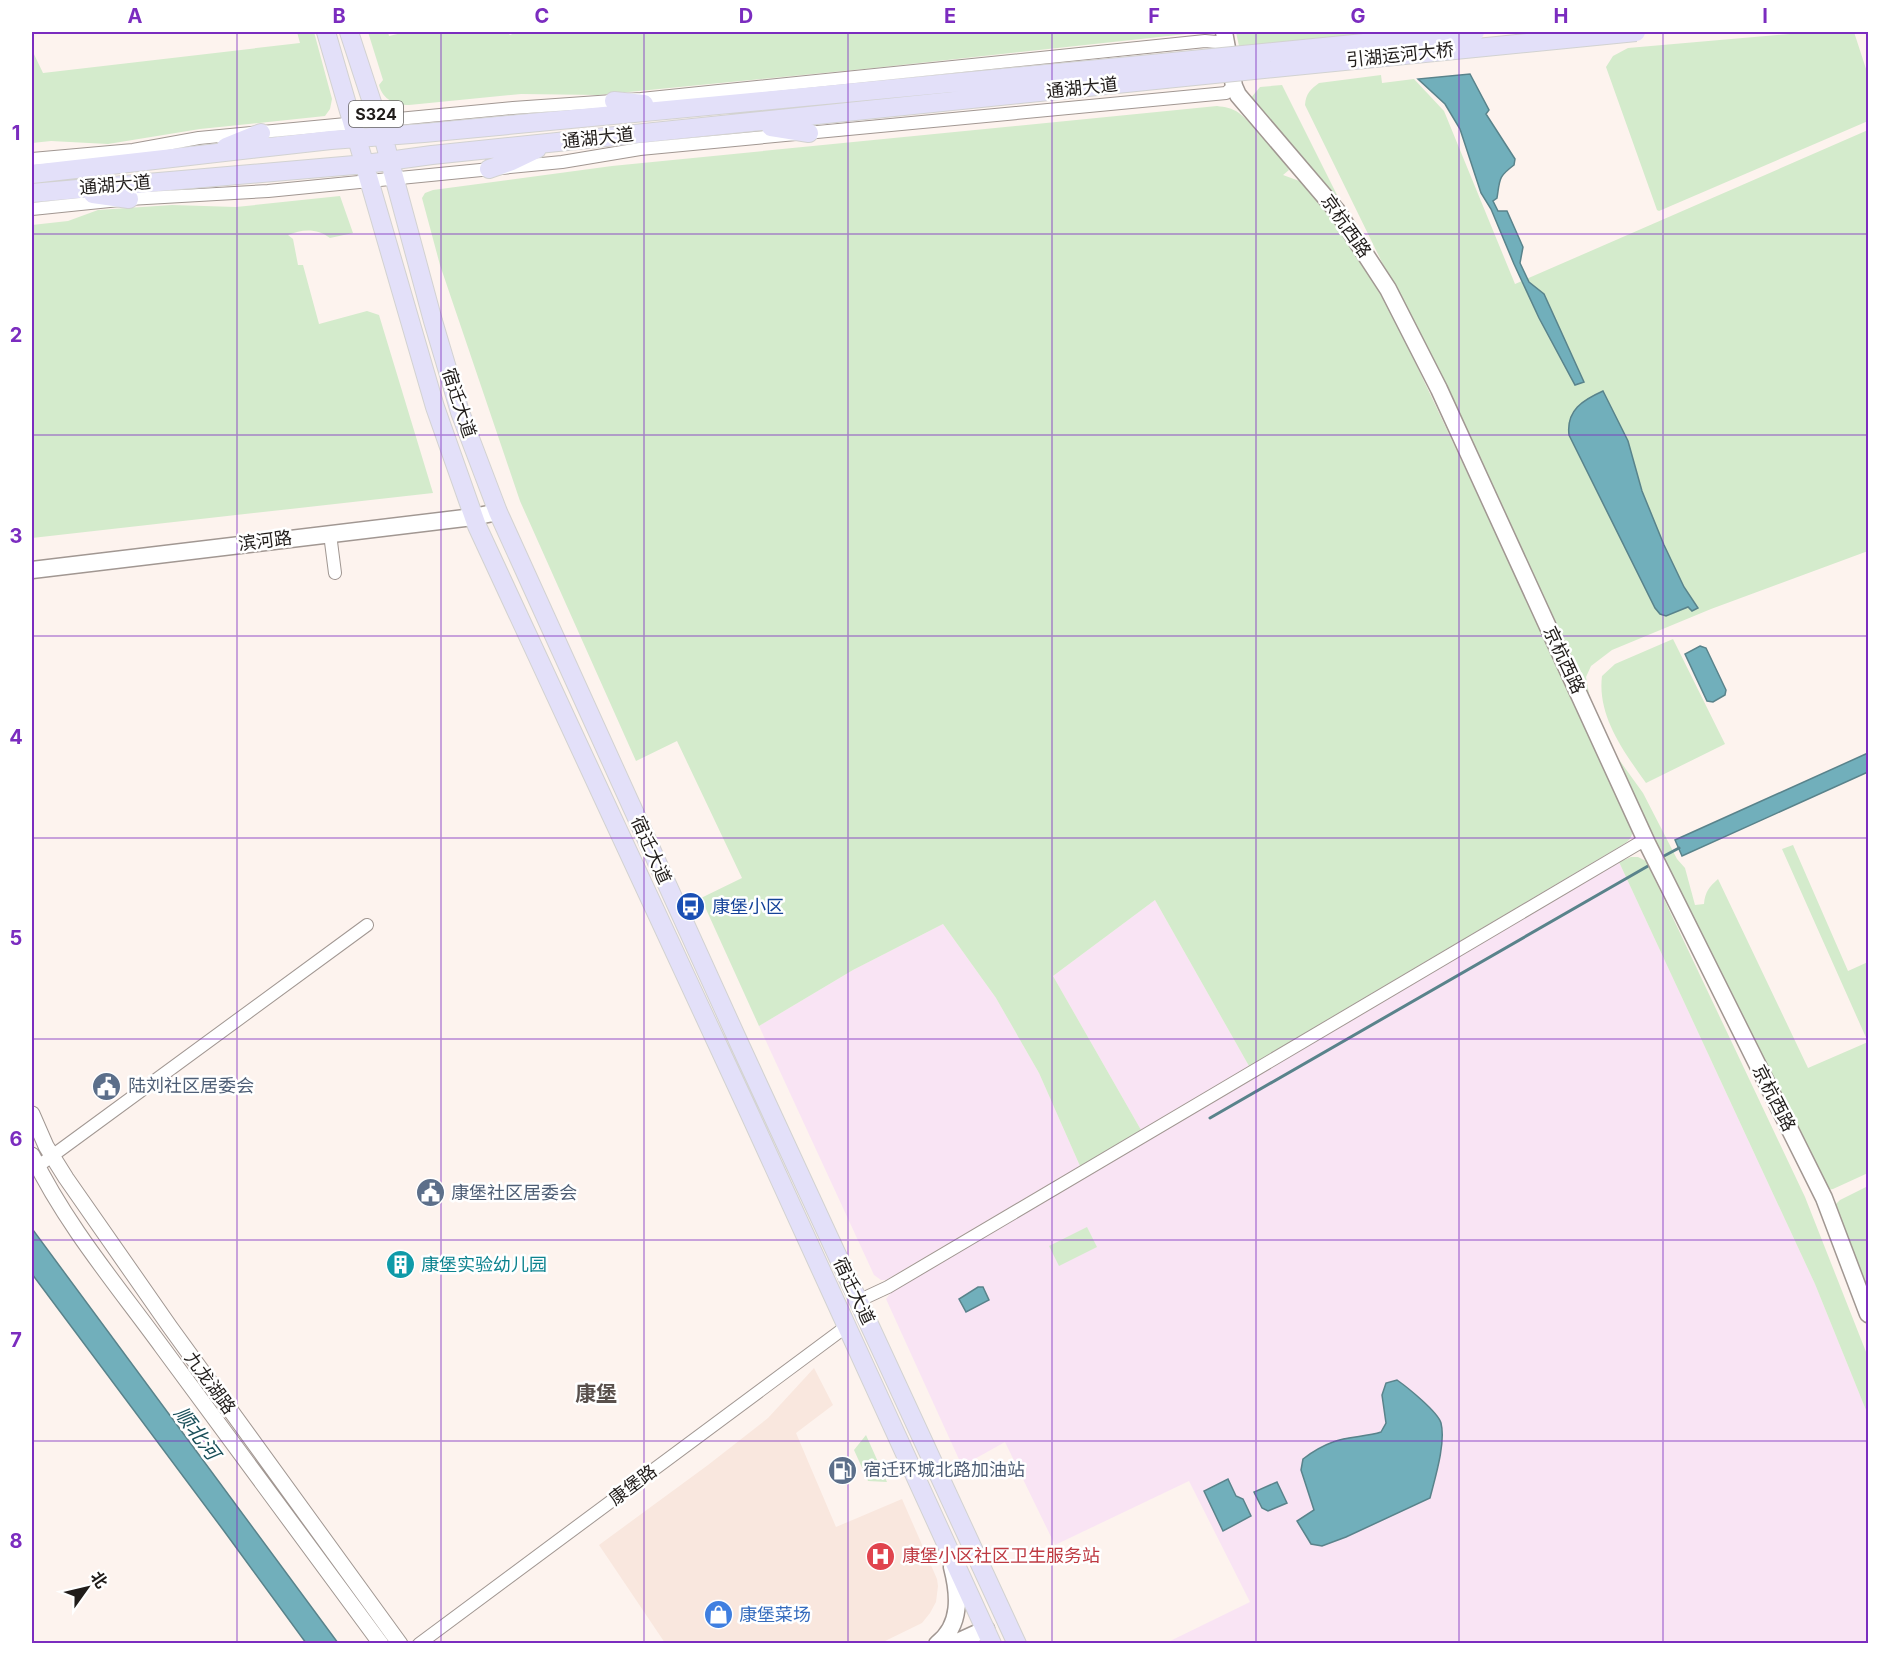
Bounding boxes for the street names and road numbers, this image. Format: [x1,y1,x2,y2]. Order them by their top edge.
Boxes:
street label: 引湖运河大桥 [1345,38,1455,71]
street label: 通湖大道 [1045,73,1119,102]
road number: S324 [349,101,403,127]
street label: 通湖大道 [561,123,635,152]
street label: 通湖大道 [78,171,152,198]
street label: 京杭西路 [1317,190,1376,261]
street label: 宿迁大道 [438,365,481,440]
street label: 滨河路 [237,527,293,554]
street label: 京杭西路 [1540,623,1589,697]
street label: 宿迁大道 [627,813,676,887]
street label: 京杭西路 [1749,1061,1800,1135]
street label: 宿迁大道 [830,1254,879,1328]
street label: 九龙湖路 [181,1347,240,1418]
street label: 康堡路 [605,1460,661,1509]

